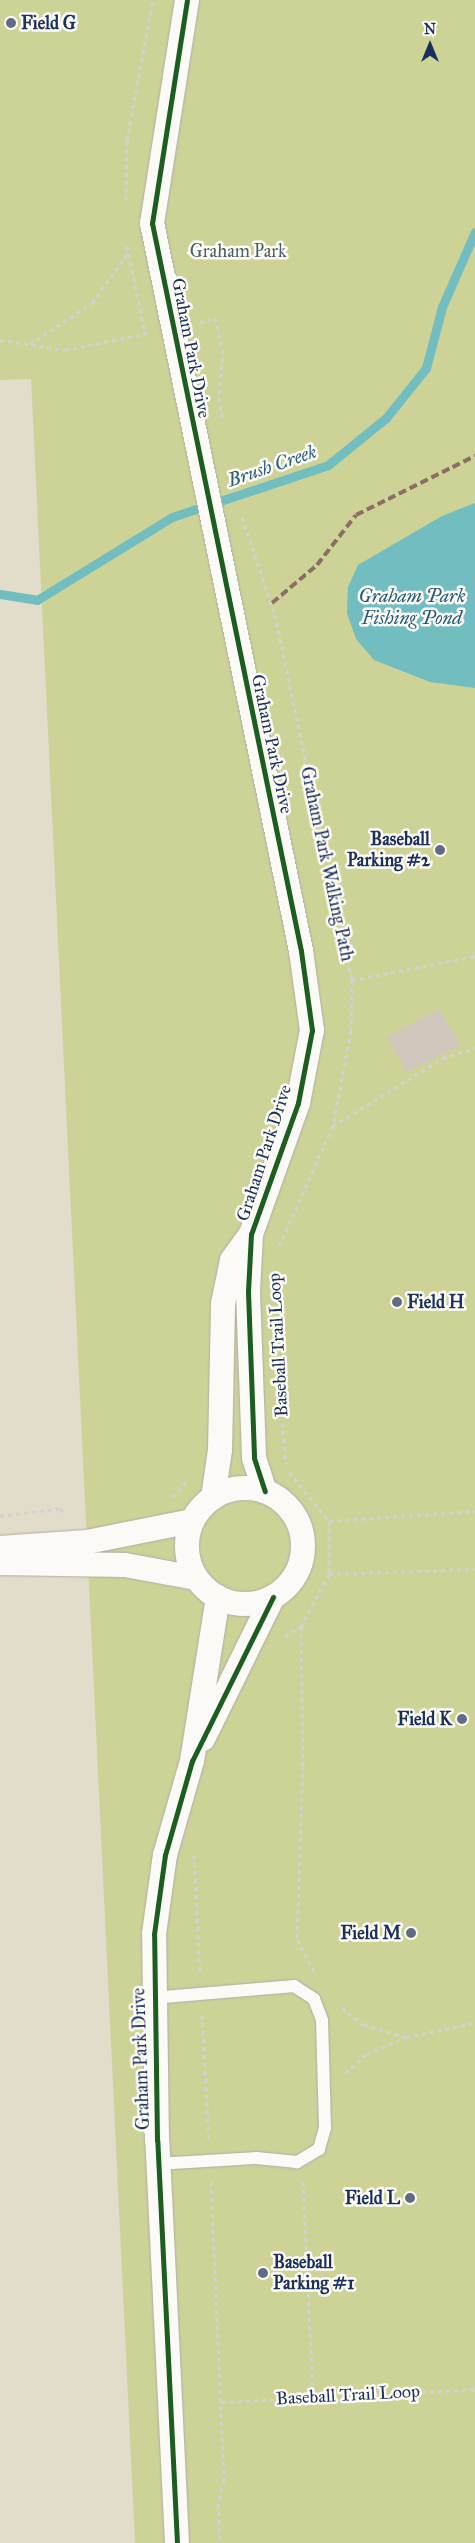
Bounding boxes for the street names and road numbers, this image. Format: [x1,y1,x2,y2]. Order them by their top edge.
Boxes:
street label: Graham Park Drive [167,276,215,420]
street label: Graham Park Drive [247,672,297,816]
street label: Graham Park Walking Path [296,765,358,963]
street label: Graham Park Drive [232,1082,296,1224]
street label: Baseball Trail Loop [263,1272,293,1418]
street label: Graham Park Drive [128,1988,154,2130]
street label: Baseball Trail Loop [275,2380,421,2410]

